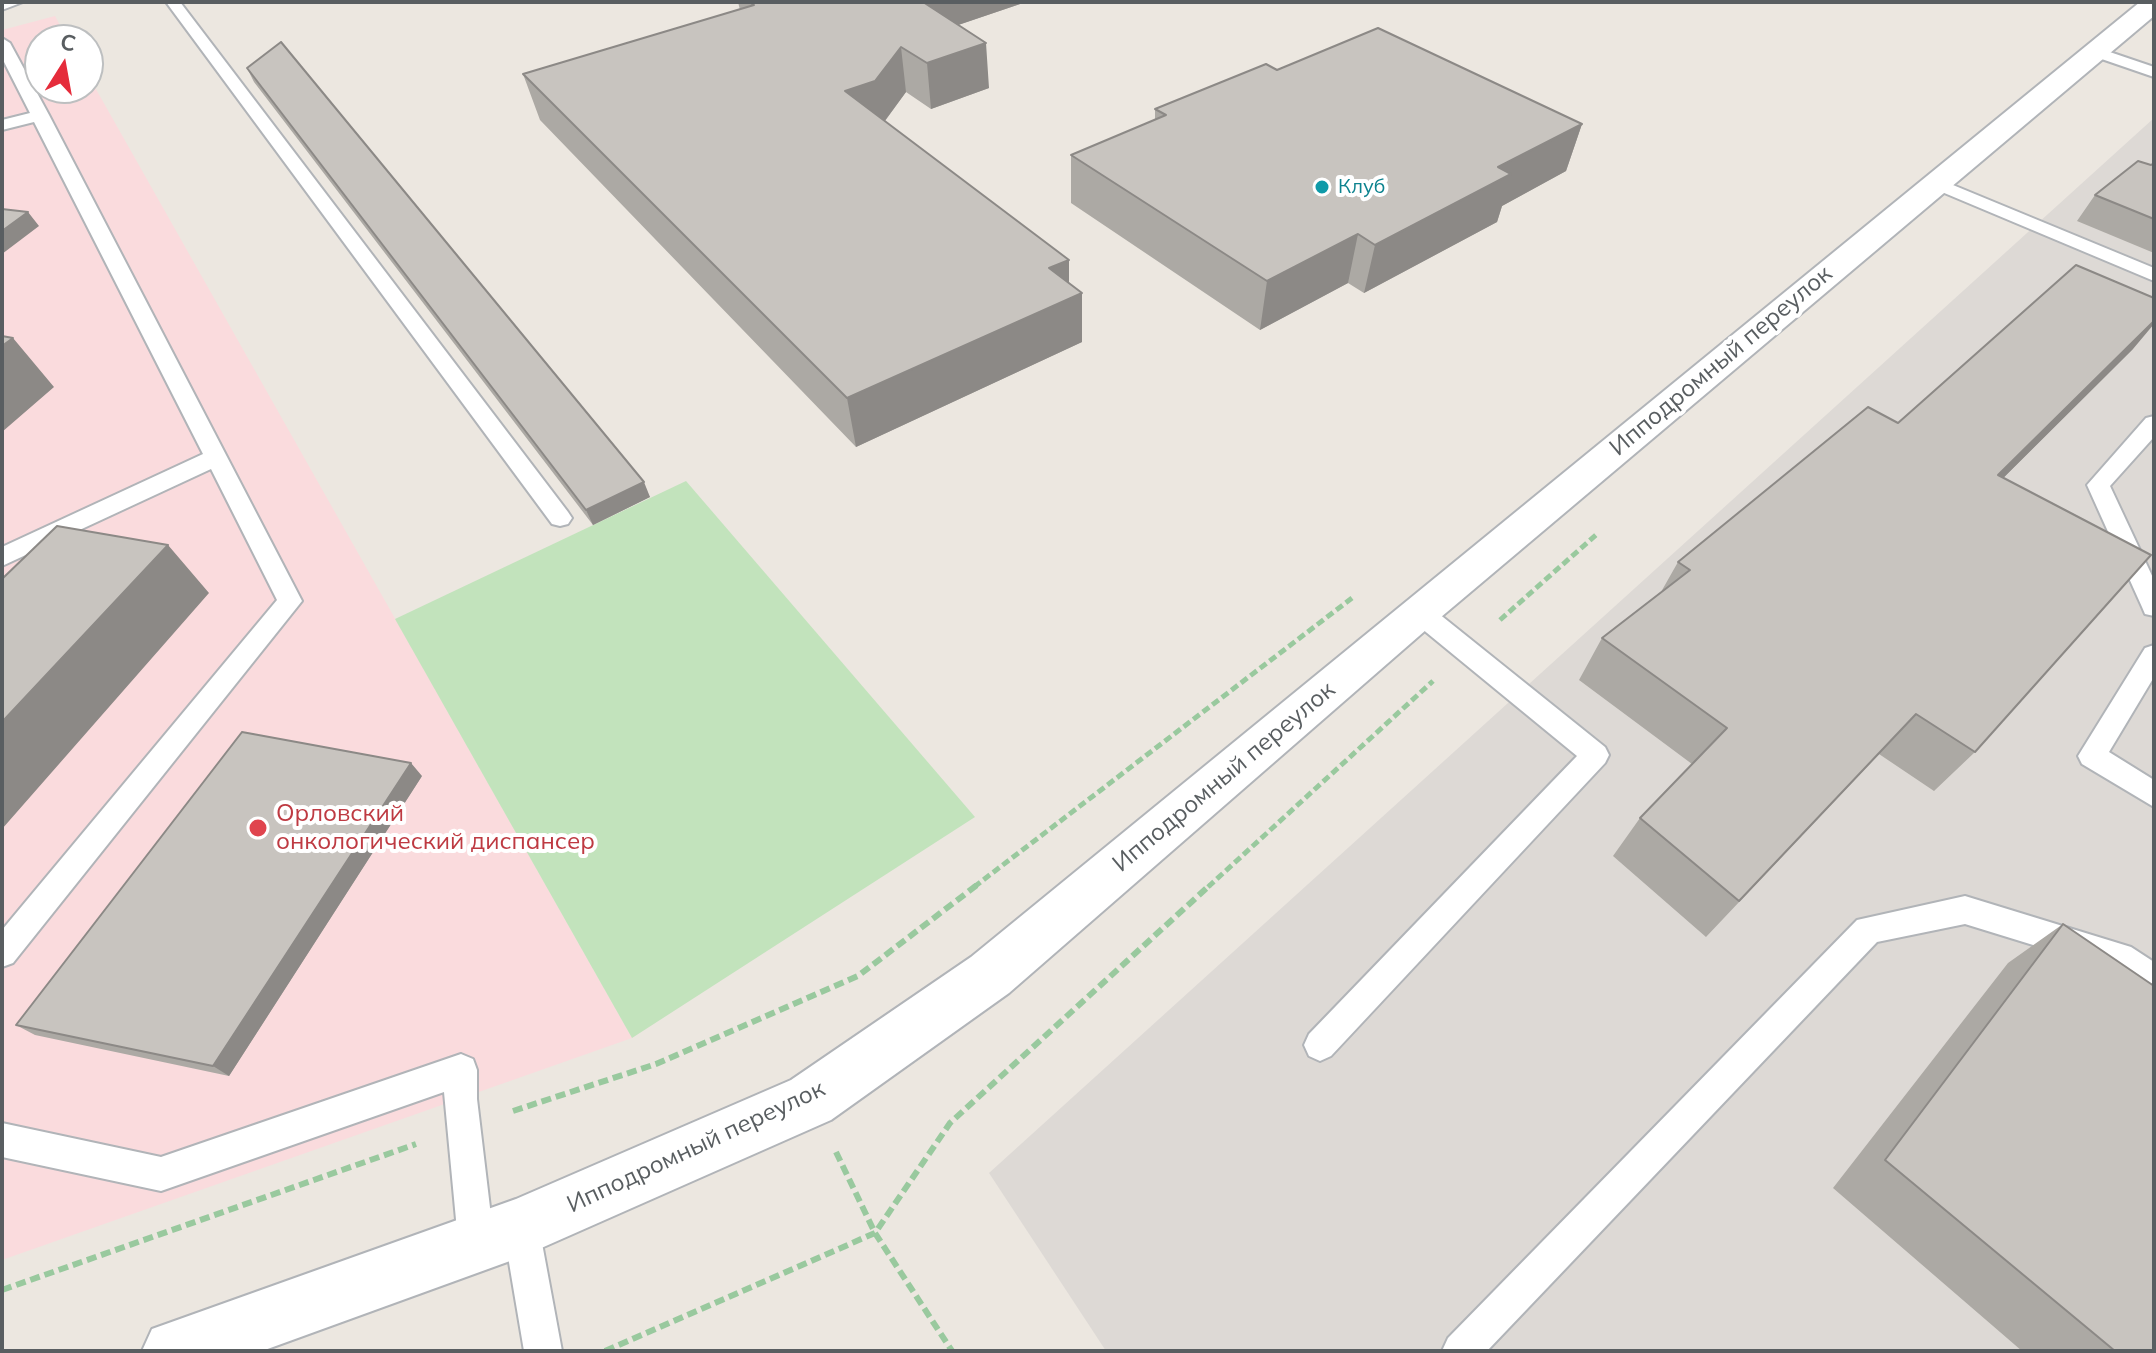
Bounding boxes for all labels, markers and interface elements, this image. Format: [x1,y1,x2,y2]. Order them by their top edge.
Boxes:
north arrow [24,24,104,104]
text: С [58,27,78,58]
place label: Клуб [1338,175,1385,199]
marker: Клуб [1313,178,1331,196]
street label: Ипподромный переулок [1604,260,1838,462]
street label: Ипподромный переулок [1107,676,1341,878]
place label: Орловский онкологический диспансер [276,800,595,856]
marker: Орловский онкологический диспансер [247,817,269,839]
street label: Ипподромный переулок [563,1075,829,1219]

